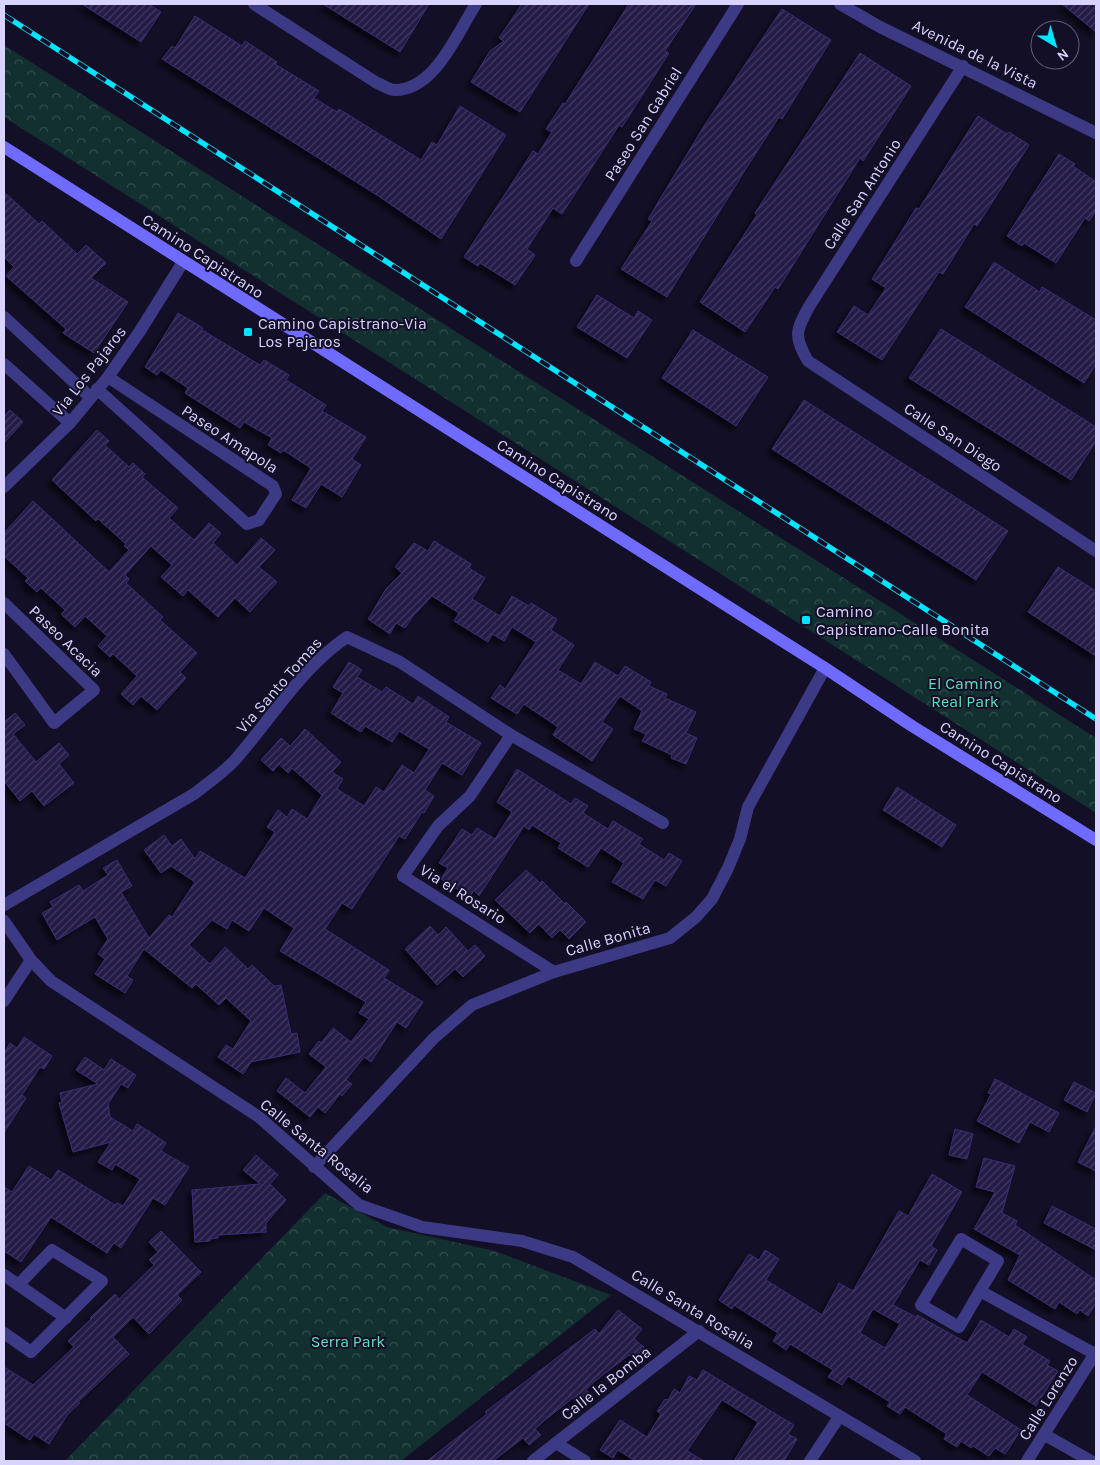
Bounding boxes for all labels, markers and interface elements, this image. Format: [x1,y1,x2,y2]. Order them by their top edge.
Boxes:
street label: Avenida de la Vista [909,15,1041,93]
north arrow [1030,20,1080,70]
text: N [1054,45,1072,65]
street label: Paseo San Gabriel [600,64,686,184]
street label: Calle San Antonio [819,135,905,253]
street label: Camino Capistrano [139,210,267,302]
place label: Camino Capistrano-Via Los Pajaros [258,314,427,351]
street label: Via Los Pajaros [48,322,130,420]
marker: Camino Capistrano-Via Los Pajaros [242,326,254,338]
street label: Calle San Diego [901,398,1005,476]
street label: Paseo Amapola [178,401,282,477]
street label: Camino Capistrano [493,435,623,525]
street label: Paseo Acacia [25,601,107,681]
place label: Camino Capistrano-Calle Bonita [816,602,989,639]
marker: Camino Capistrano-Calle Bonita [800,614,812,626]
street label: Via Santo Tomas [232,633,326,737]
park label: El Camino Real Park [928,674,1002,711]
street label: Camino Capistrano [936,717,1066,807]
street label: Via el Rosario [416,860,510,928]
street label: Calle Bonita [563,918,653,960]
street label: Calle Santa Rosalia [257,1095,377,1197]
street label: Calle Santa Rosalia [628,1265,758,1353]
park label: Serra Park [311,1332,385,1351]
street label: Calle la Bomba [557,1342,655,1424]
street label: Calle Lorenzo [1015,1352,1081,1444]

